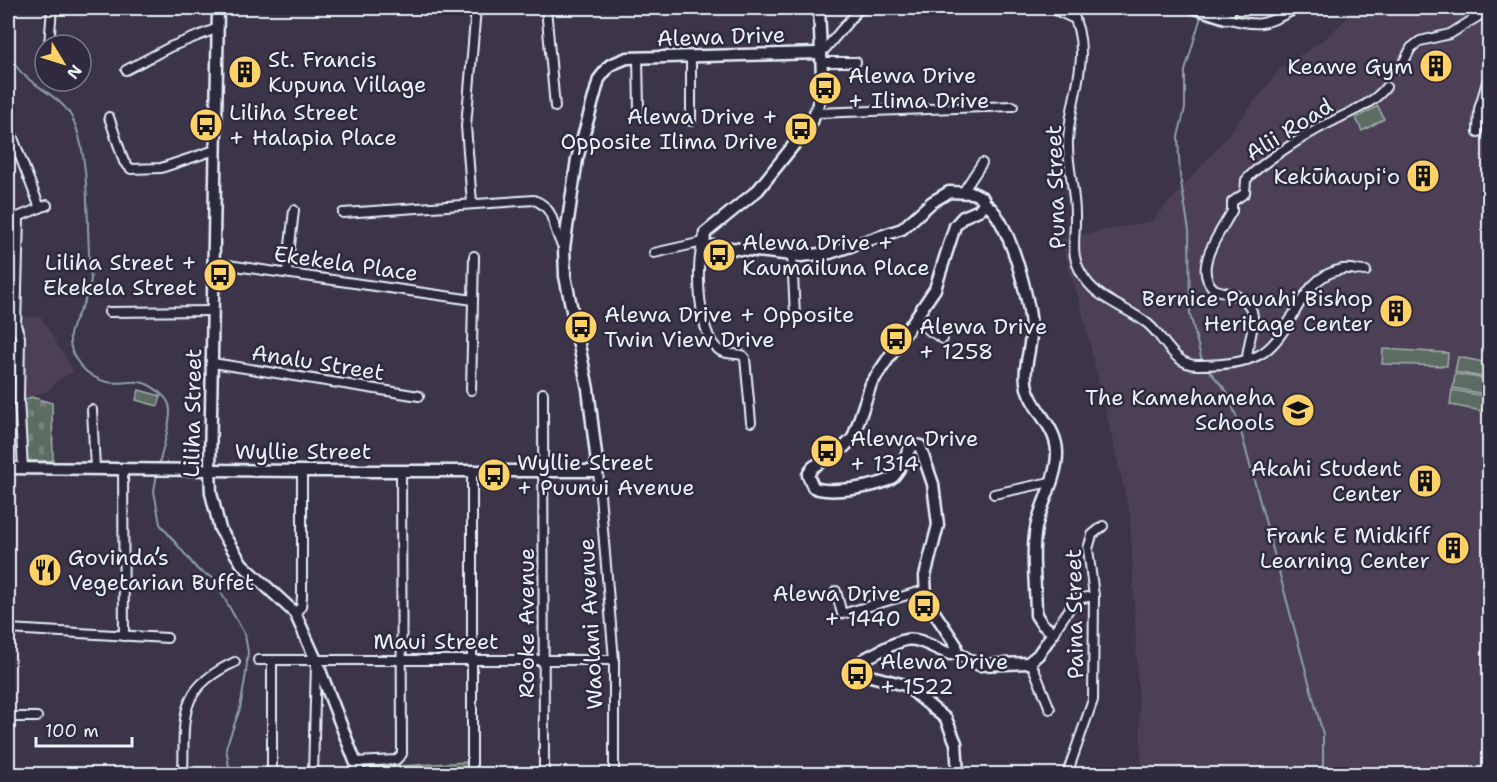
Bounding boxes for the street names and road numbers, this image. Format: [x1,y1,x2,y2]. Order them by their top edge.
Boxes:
street label: Alewa Drive [656,20,786,53]
street label: Alii Road [1240,91,1338,168]
street label: Puna Street [1039,124,1072,250]
street label: Ekekela Place [272,239,420,288]
street label: Analu Street [250,338,386,387]
street label: Liliha Street [177,348,208,478]
street label: Wyllie Street [235,437,371,466]
street label: Waolani Avenue [572,537,609,711]
street label: Rooke Avenue [512,548,541,698]
street label: Paina Street [1059,549,1090,679]
street label: Maui Street [373,627,499,656]

